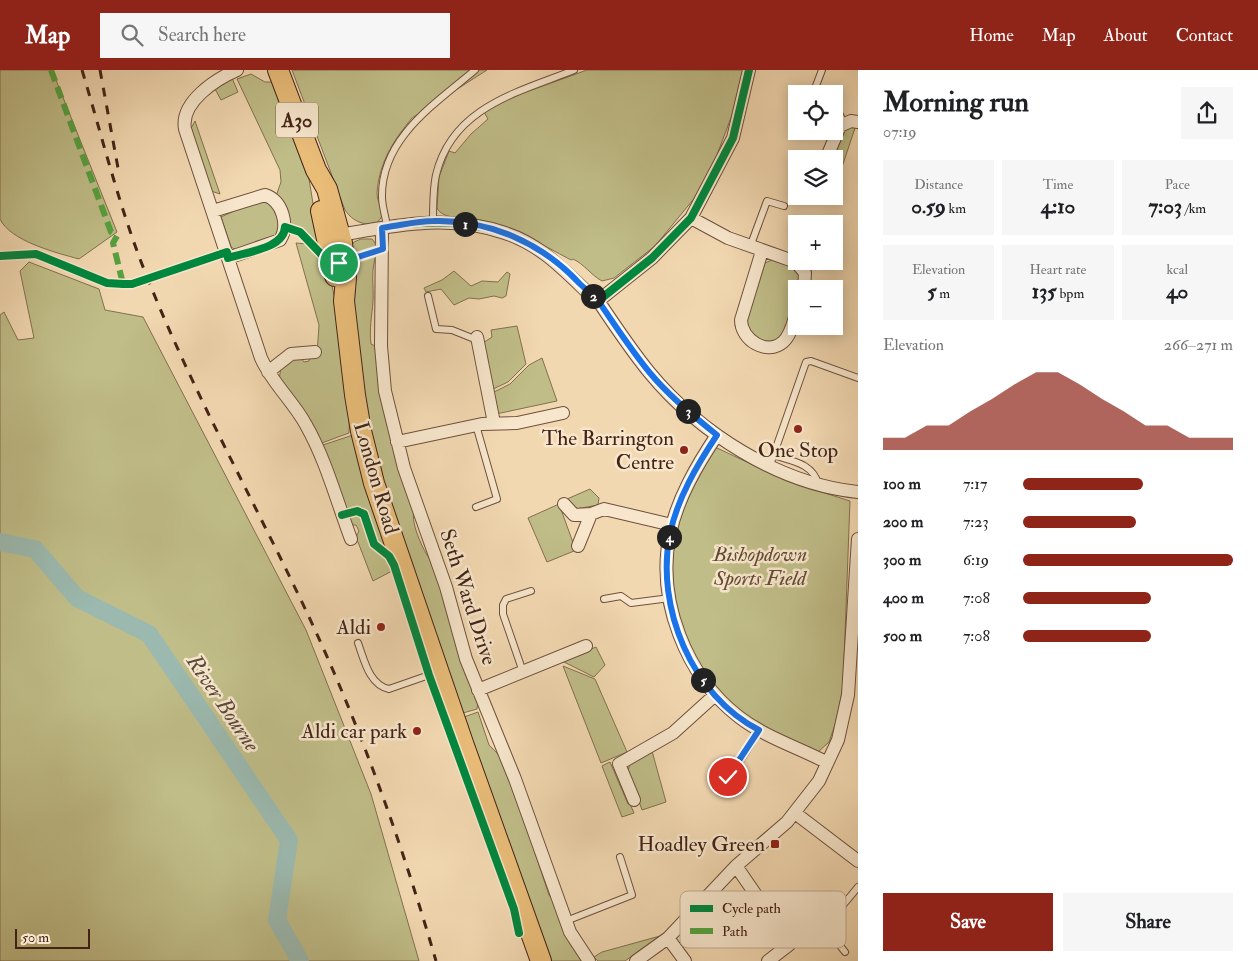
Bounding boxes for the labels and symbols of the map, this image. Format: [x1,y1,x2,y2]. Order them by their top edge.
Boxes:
road number: A30 [276,102,318,138]
pin: 1 [452,212,478,236]
pin [318,242,360,284]
pin: 2 [580,284,606,308]
pin: 3 [676,398,700,424]
street label: London Road [347,419,405,538]
marker: One Stop [792,423,804,435]
place label: The Barrington Centre [542,425,674,476]
place label: One Stop [758,437,838,464]
marker: The Barrington Centre [678,444,690,456]
pin: 4 [656,524,682,550]
street label: Seth Ward Drive [433,526,503,669]
park label: Bishopdown Sports Field [712,541,807,592]
place label: Aldi [335,614,371,641]
marker: Aldi [375,621,387,633]
water label: River Bourne [180,648,266,758]
pin: 5 [690,668,716,692]
place label: Aldi car park [301,718,407,745]
marker: Aldi car park [411,725,423,737]
pin [707,756,749,798]
place label: Hoadley Green [637,831,765,858]
marker: Hoadley Green [769,838,781,850]
legend [680,891,846,948]
text: Cycle path [722,900,782,918]
text: Path [722,923,748,940]
scale bar [15,926,90,949]

